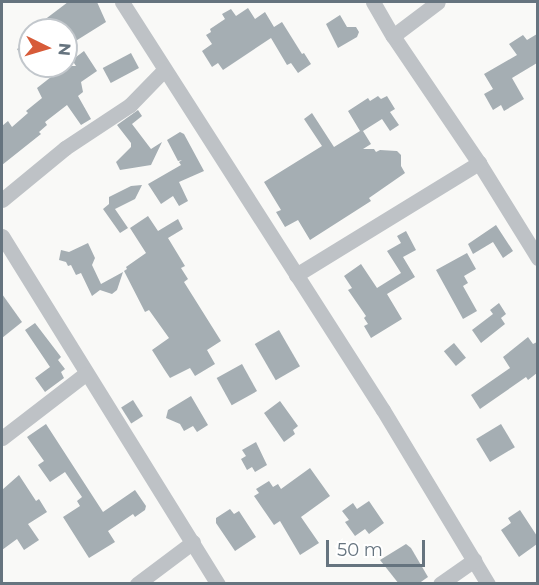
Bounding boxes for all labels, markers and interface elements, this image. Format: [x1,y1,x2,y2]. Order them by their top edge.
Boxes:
north arrow [18,18,78,78]
text: N [54,42,74,57]
scale bar [329,528,428,566]
text: 50 m [337,539,383,561]

